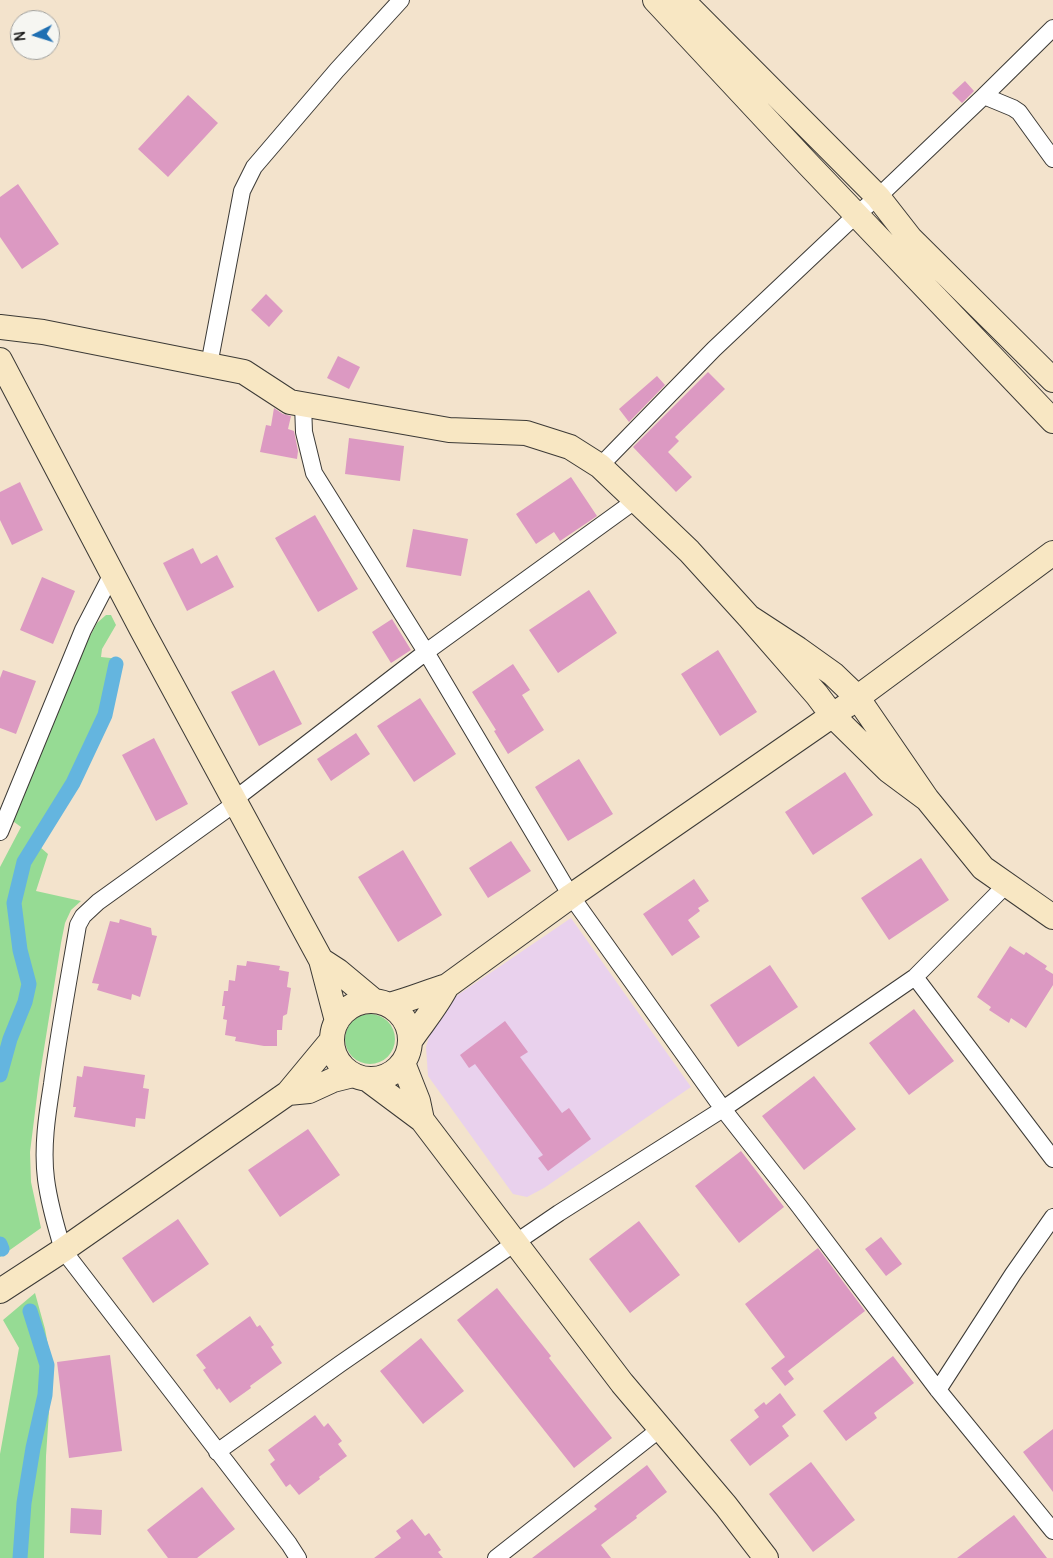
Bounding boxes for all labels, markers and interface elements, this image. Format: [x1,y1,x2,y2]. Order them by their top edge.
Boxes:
north arrow [10,10,60,60]
text: N [12,31,29,42]

